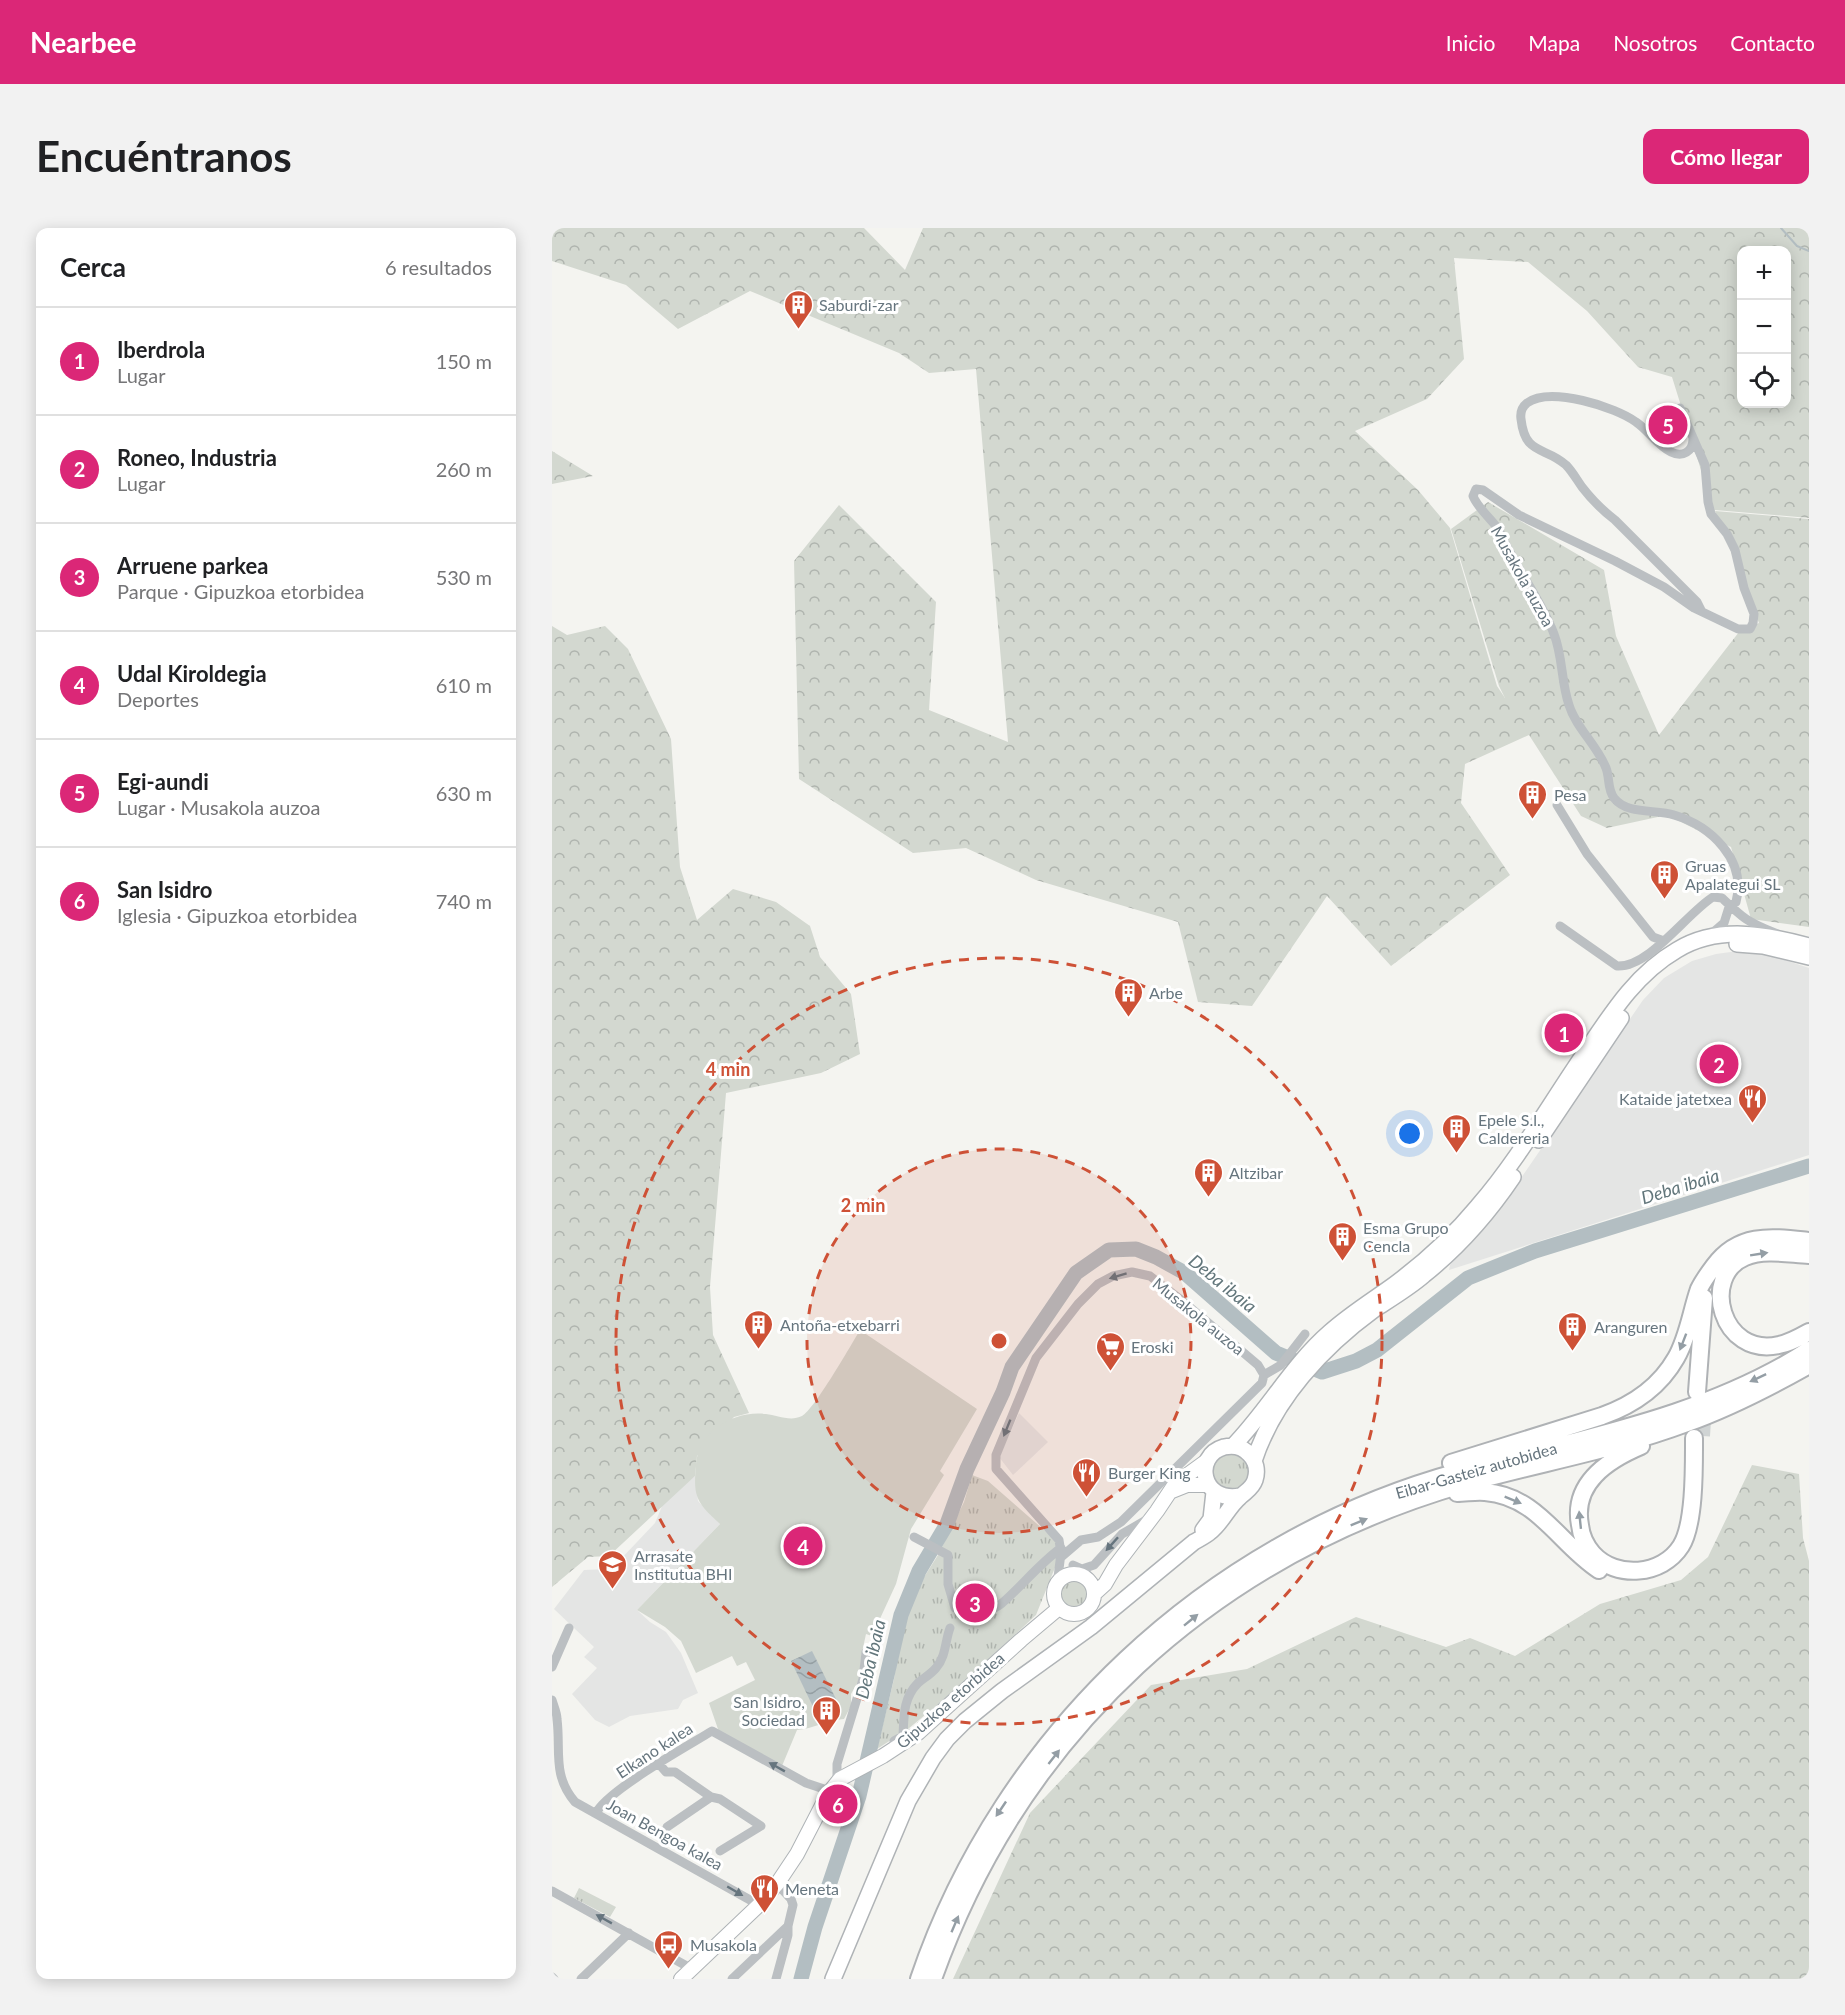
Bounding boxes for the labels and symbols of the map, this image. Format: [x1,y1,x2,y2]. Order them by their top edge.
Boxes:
building icon: Saburdi-zar [782,288,814,330]
place label: Saburdi-zar [819,295,899,314]
pin: 5 [1648,402,1688,448]
street label: Musakola auzoa [1488,522,1558,630]
building icon: Pesa [1517,778,1549,820]
place label: Pesa [1554,785,1587,804]
place label: Gruas Apalategui SL [1685,856,1781,893]
building icon: Gruas Apalategui SL [1648,858,1680,900]
building icon: Arbe [1112,976,1144,1018]
place label: Arbe [1149,983,1183,1002]
pin: 1 [1544,1010,1584,1056]
pin: 2 [1700,1042,1738,1086]
text: 4 min [706,1058,750,1080]
restaurant icon: Kataide jatetxea [1737,1082,1769,1124]
place label: Kataide jatetxea [1619,1089,1732,1108]
place label: Epele S.l., Caldereria [1478,1110,1549,1147]
building icon: Epele S.l., Caldereria [1441,1112,1473,1154]
your location [1395,1119,1424,1148]
building icon: Altzibar [1192,1156,1224,1198]
place label: Altzibar [1229,1163,1283,1182]
water label: Deba ibaia [1638,1164,1722,1208]
text: 2 min [841,1194,885,1216]
place label: Esma Grupo Cencla [1363,1218,1449,1255]
building icon: Esma Grupo Cencla [1326,1220,1358,1262]
water label: Deba ibaia [1185,1249,1261,1317]
one-way arrow [1750,1250,1769,1259]
one-way arrow [1109,1272,1127,1281]
street label: Musakola auzoa [1149,1273,1249,1359]
building icon: Antoña-etxebarri [743,1308,775,1350]
building icon: Aranguren [1557,1310,1589,1352]
place label: Antoña-etxebarri [780,1315,900,1334]
place label: Aranguren [1594,1317,1668,1336]
supermarket icon: Eroski [1094,1330,1126,1372]
centre of rings [989,1331,1009,1351]
one-way arrow [1678,1333,1688,1351]
place label: Eroski [1131,1337,1173,1356]
one-way arrow [1749,1374,1766,1383]
one-way arrow [1002,1420,1012,1438]
street label: Eibar-Gasteiz autobidea [1393,1438,1559,1502]
restaurant icon: Burger King [1071,1456,1103,1498]
place label: Burger King [1108,1463,1191,1482]
one-way arrow [1505,1495,1523,1505]
one-way arrow [1575,1511,1585,1530]
one-way arrow [1351,1517,1369,1527]
pin: 4 [784,1524,822,1568]
one-way arrow [1105,1537,1119,1552]
place label: Arrasate Institutua BHI [634,1546,732,1583]
school or university icon: Arrasate Institutua BHI [597,1548,629,1590]
pin: 3 [956,1580,994,1626]
one-way arrow [1184,1614,1199,1627]
water label: Deba ibaia [850,1617,890,1701]
street label: Gipuzkoa etorbidea [892,1648,1008,1752]
place label: San Isidro, Sociedad [733,1692,805,1729]
building icon: San Isidro, Sociedad [810,1694,842,1736]
street label: Elkano kalea [612,1718,696,1782]
one-way arrow [1047,1750,1059,1765]
one-way arrow [768,1762,785,1772]
pin: 6 [818,1782,858,1826]
street label: Joan Bengoa kalea [604,1794,726,1874]
one-way arrow [995,1801,1007,1817]
restaurant icon: Meneta [748,1872,780,1914]
place label: Meneta [785,1879,839,1898]
one-way arrow [727,1886,744,1896]
one-way arrow [595,1914,612,1924]
one-way arrow [950,1916,959,1933]
bus stop icon: Musakola [653,1928,685,1970]
place label: Musakola [690,1935,757,1954]

